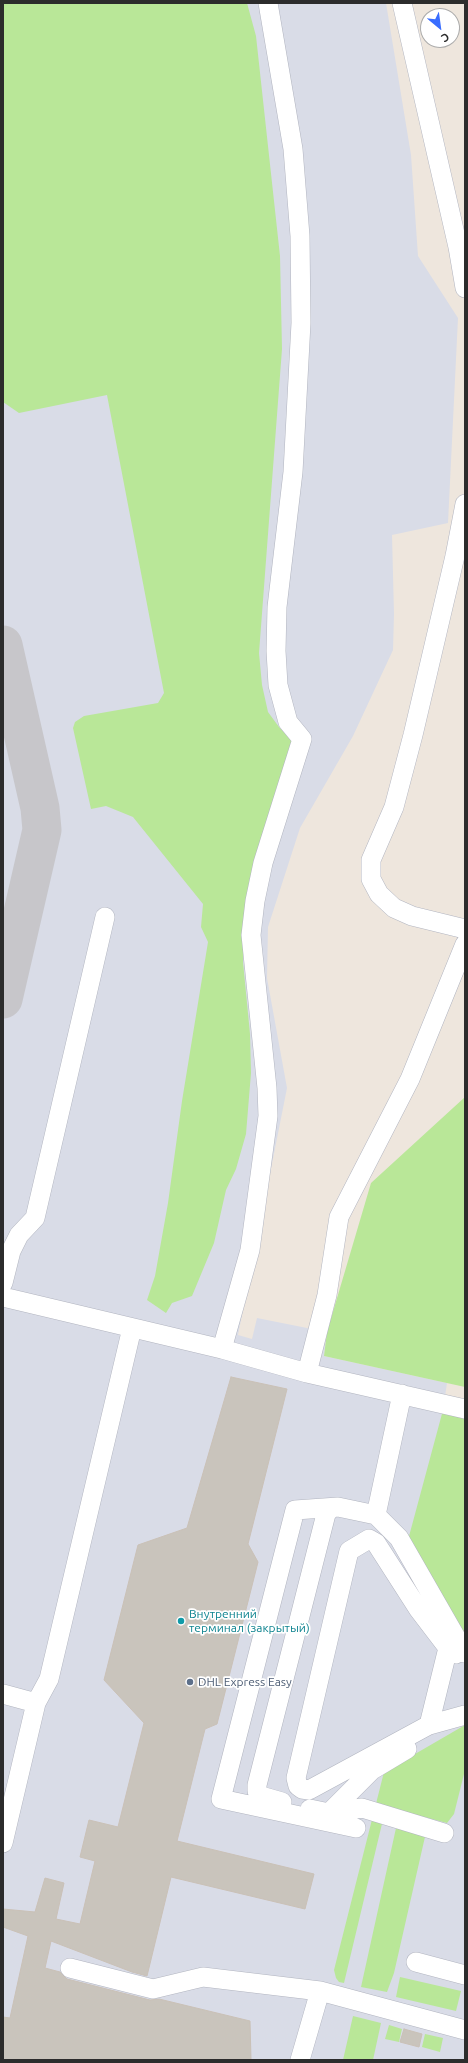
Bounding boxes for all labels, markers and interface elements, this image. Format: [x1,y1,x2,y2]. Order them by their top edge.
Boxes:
north arrow [420,8,460,48]
text: С [439,31,451,45]
place label: Внутренний терминал (закрытый) [189,1607,310,1635]
marker: Внутренний терминал (закрытый) [176,1616,186,1626]
place label: DHL Express Easy [198,1675,292,1689]
marker: DHL Express Easy [185,1677,195,1687]

